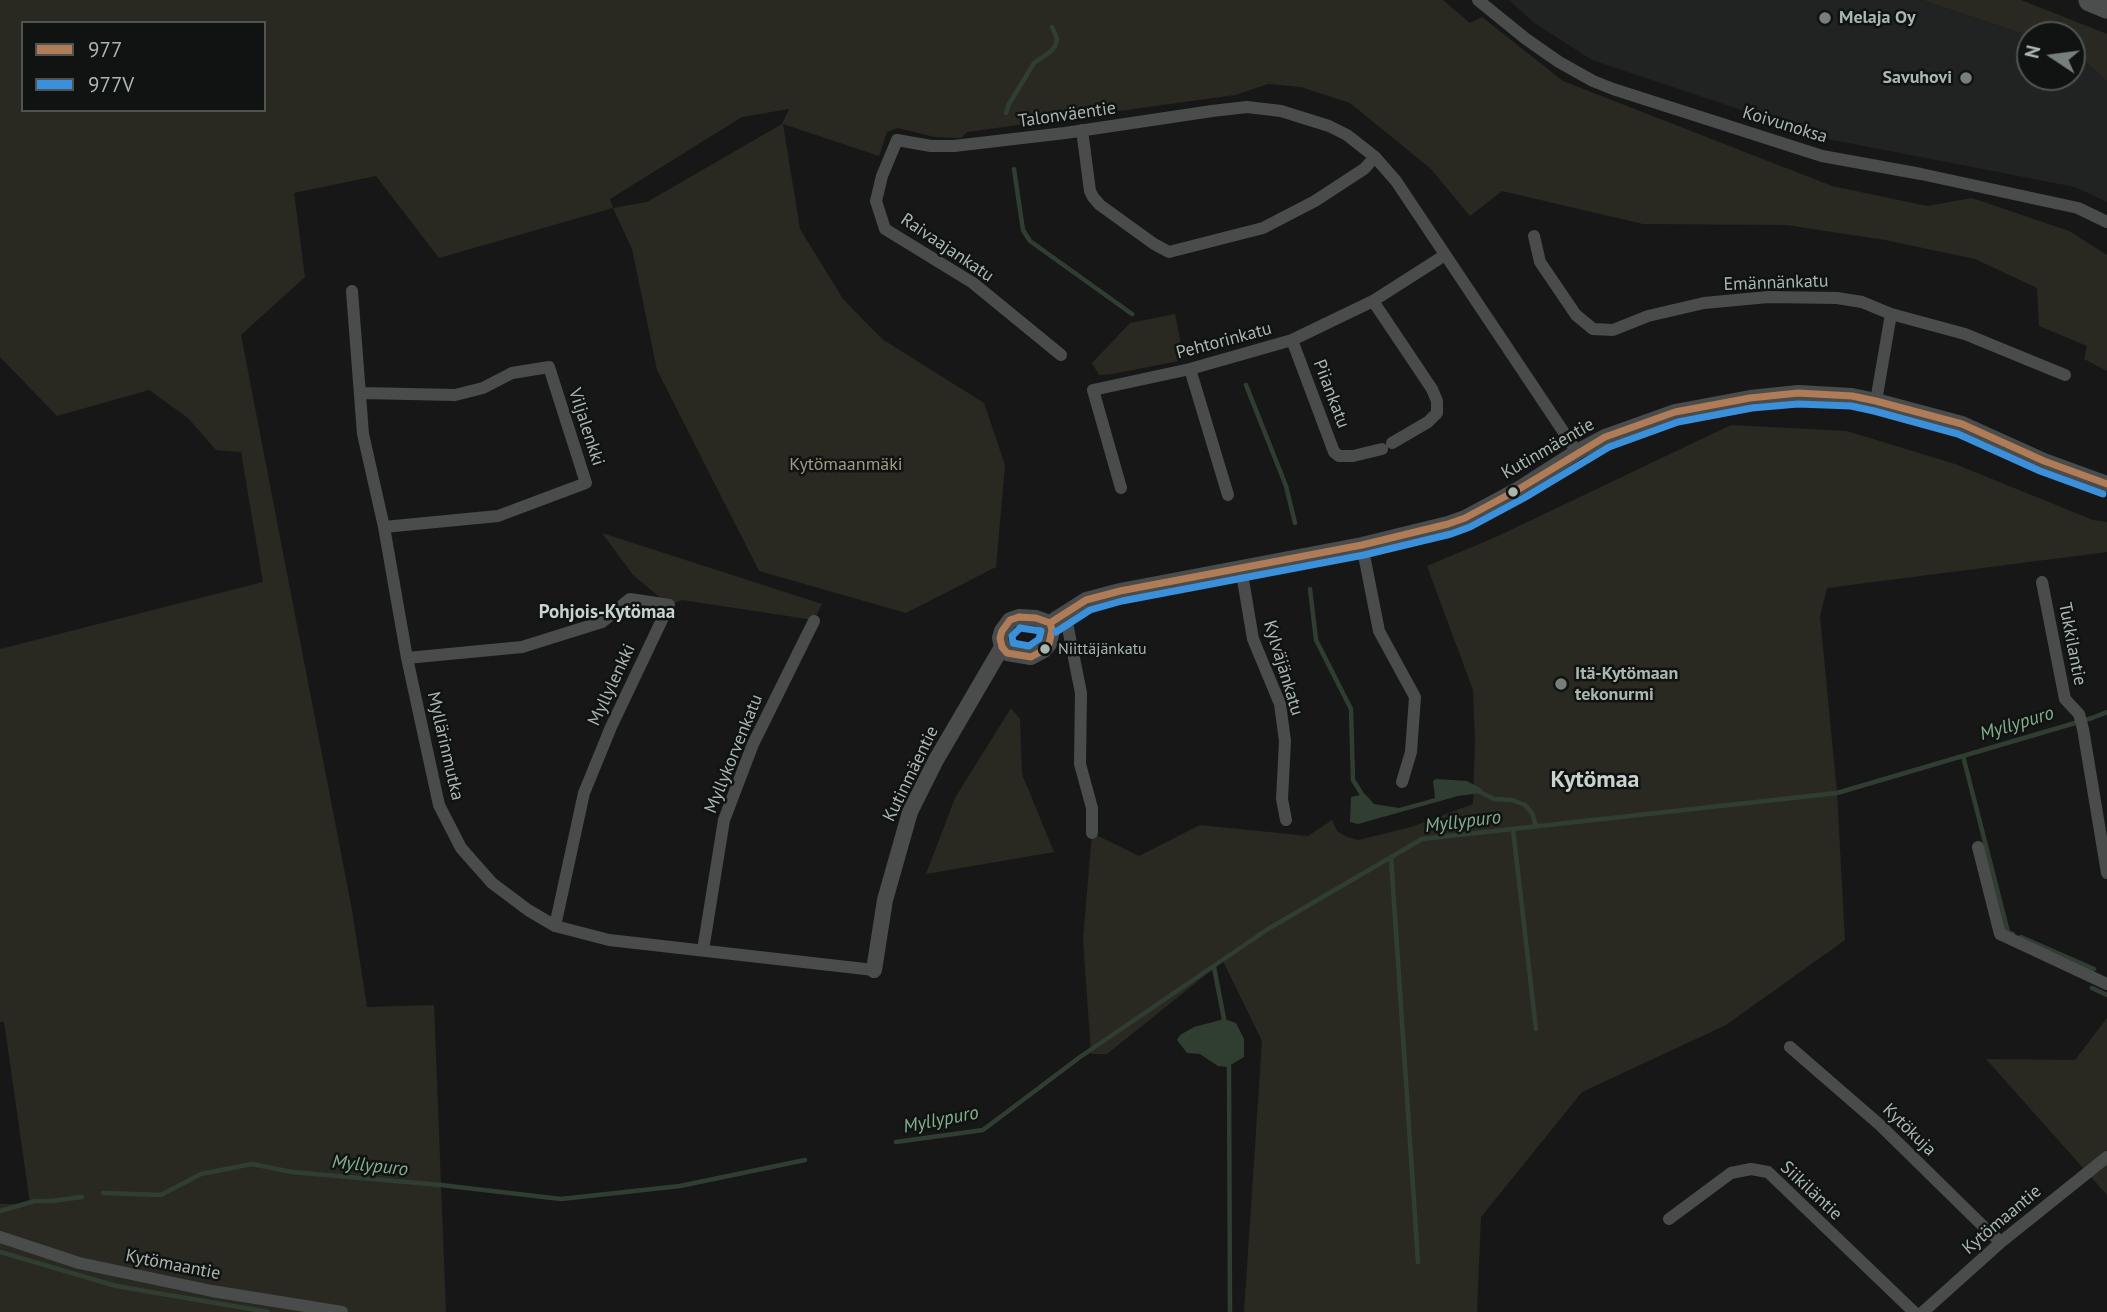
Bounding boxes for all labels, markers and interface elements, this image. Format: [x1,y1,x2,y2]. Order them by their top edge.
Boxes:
place label: Melaja Oy [1839,7,1916,29]
marker: Melaja Oy [1817,10,1833,26]
legend [21,21,266,112]
north arrow [2016,21,2086,91]
text: 977 [88,36,122,63]
text: N [2019,43,2046,61]
place label: Savuhovi [1883,67,1952,89]
marker: Savuhovi [1958,70,1974,86]
text: 977V [88,71,134,98]
street label: Talonväentie [1017,97,1117,133]
street label: Koivunoksa [1740,102,1830,148]
street label: Raivaajankatu [896,209,998,287]
street label: Emännänkatu [1723,270,1829,296]
street label: Pehtorinkatu [1174,318,1274,364]
street label: Piiankatu [1308,357,1354,431]
street label: Viljalenkki [563,385,609,469]
street label: Kutinmäentie [1498,414,1598,484]
park label: Kytömaanmäki [789,454,903,476]
unlabelled marker [1506,485,1520,499]
street label: Tukkilantie [2053,601,2091,687]
district label: Pohjois-Kytömaa [539,602,675,624]
street label: Kylväjänkatu [1258,618,1308,718]
place label: Niittäjänkatu [1058,639,1147,659]
street label: Myllylenkki [584,641,640,729]
marker: Niittäjänkatu [1038,642,1052,656]
place label: Itä-Kytömaan tekonurmi [1575,663,1678,706]
marker: Itä-Kytömaan tekonurmi [1553,676,1569,692]
street label: Myllärinmutka [422,690,468,802]
street label: Myllykorvenkatu [700,691,768,817]
water label: Myllypuro [1977,702,2057,746]
street label: Kutinmäentie [879,723,943,825]
district label: Kytömaa [1551,766,1639,794]
water label: Myllypuro [1424,806,1502,838]
street label: Kytökuja [1878,1099,1940,1161]
water label: Myllypuro [901,1102,981,1138]
water label: Myllypuro [331,1151,409,1181]
street label: Siikiläntie [1776,1157,1846,1225]
street label: Kytömaantie [1958,1181,2046,1259]
street label: Kytömaantie [124,1245,222,1285]

